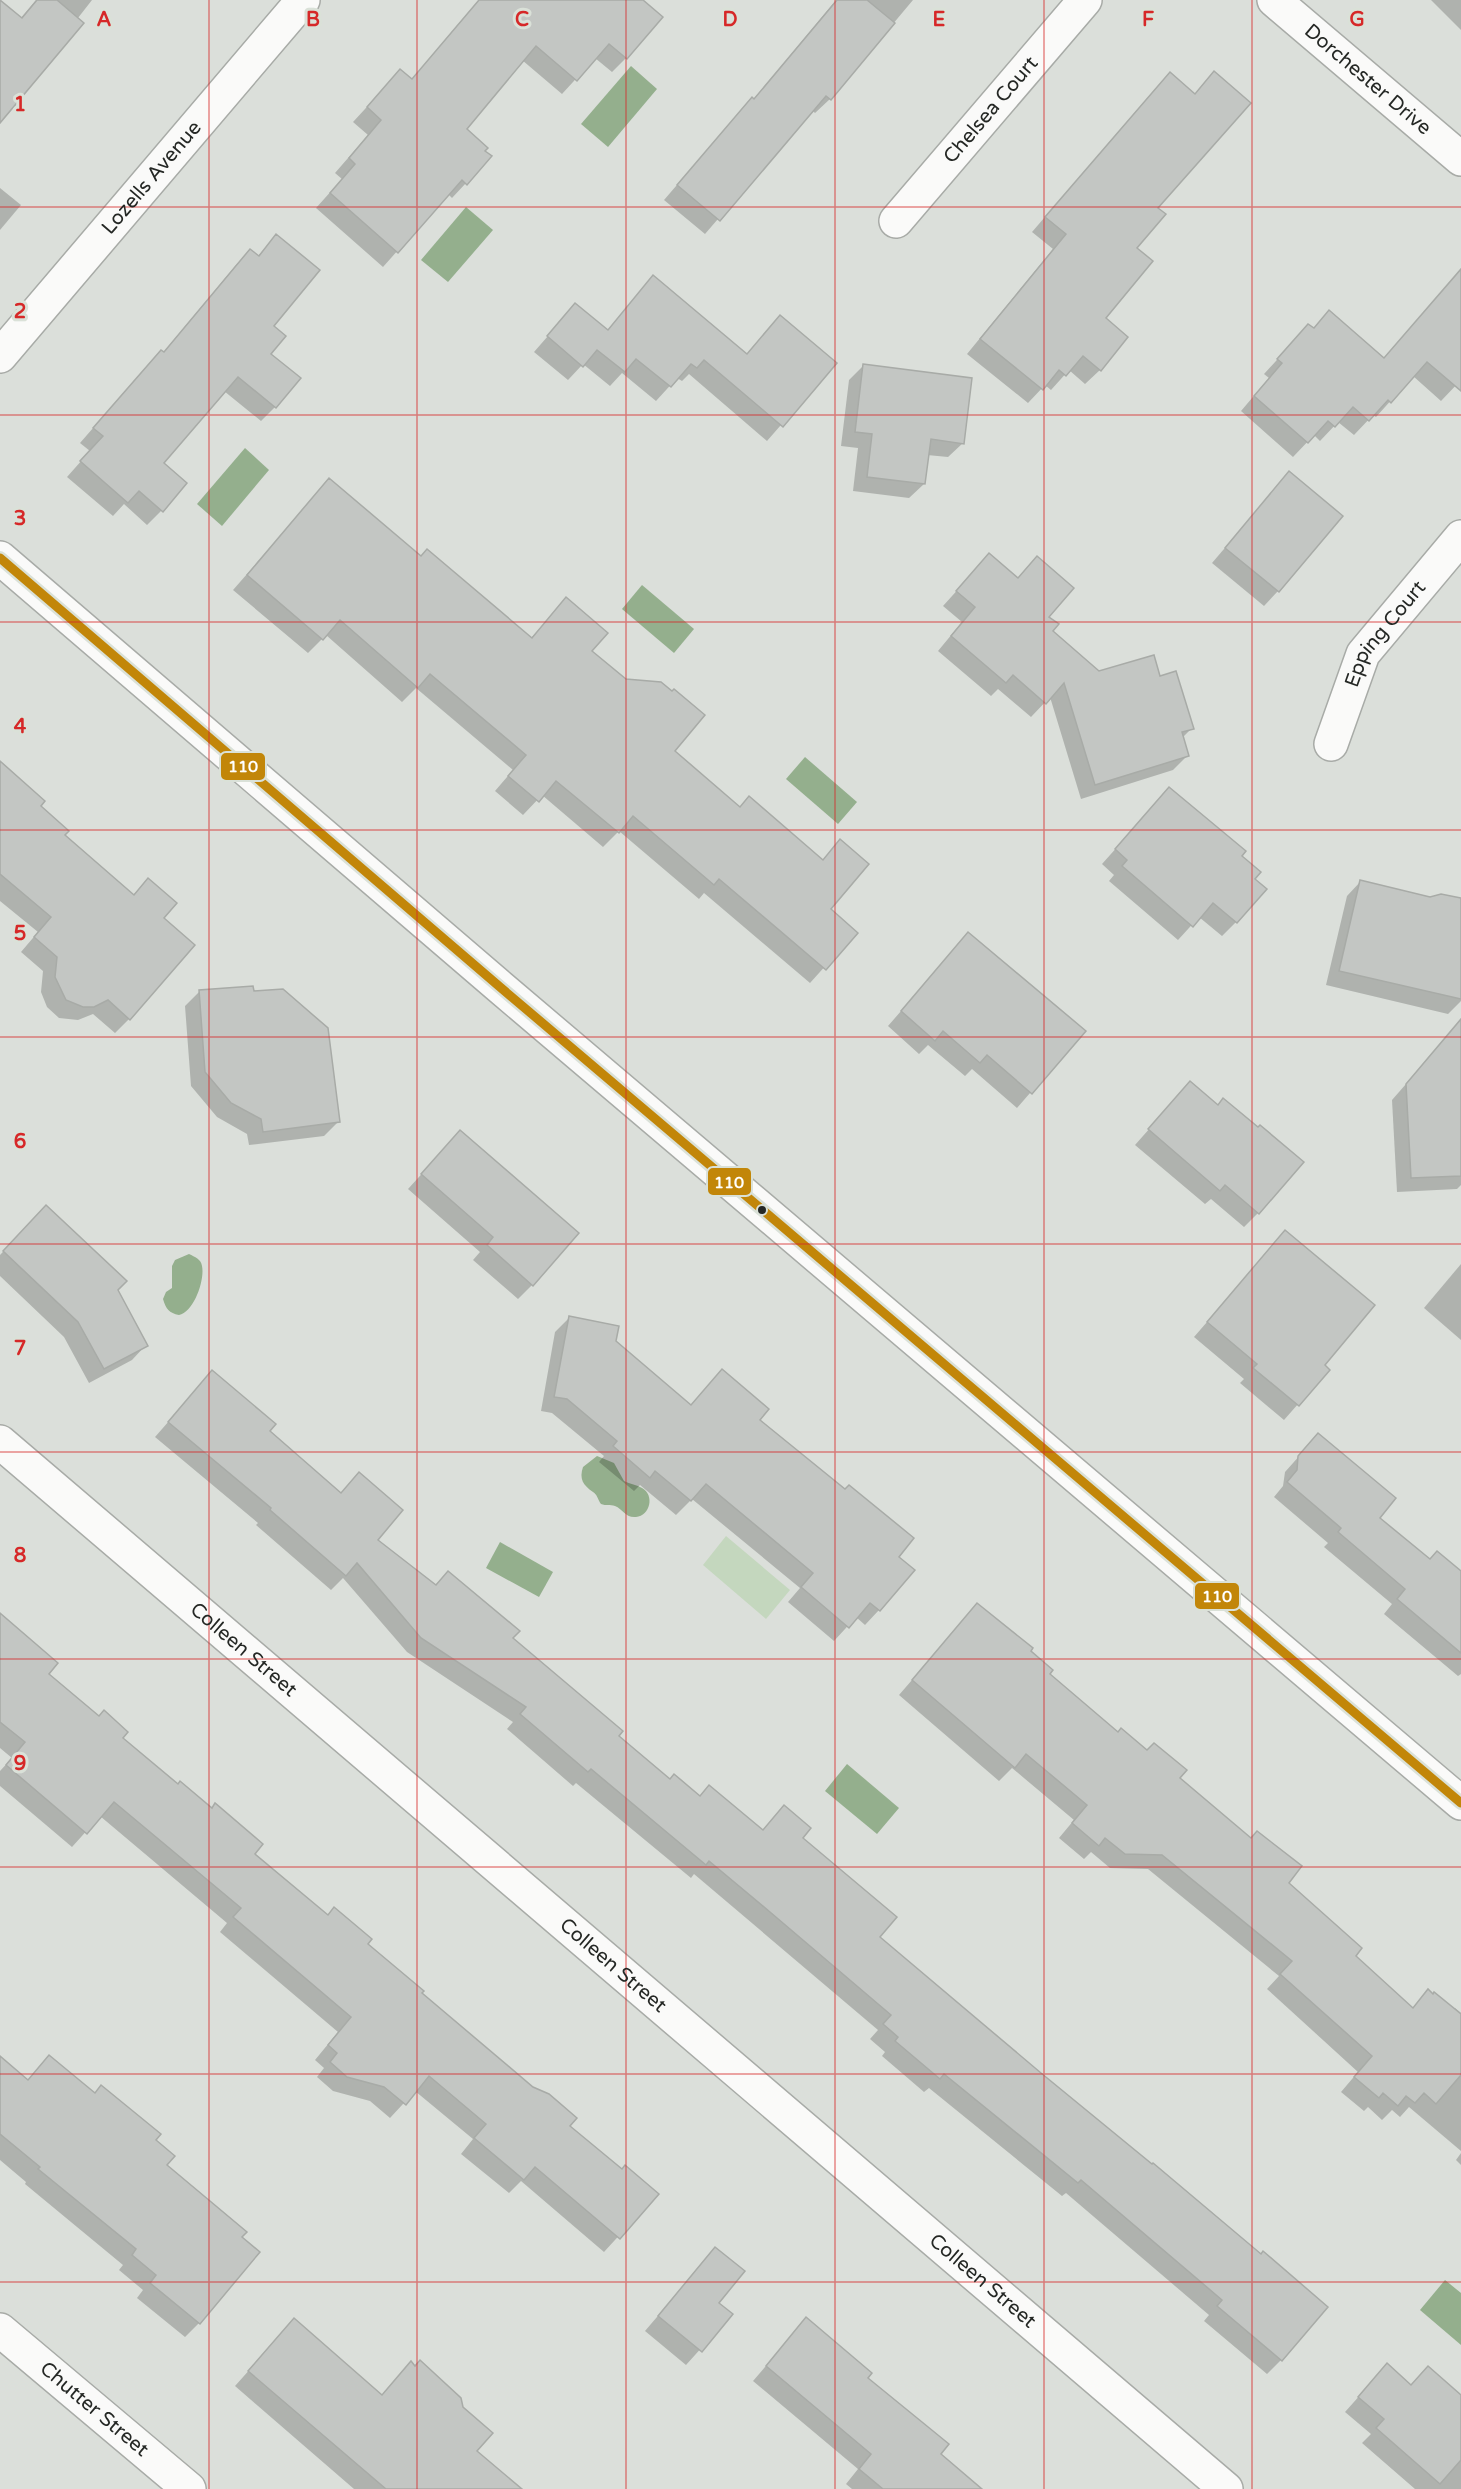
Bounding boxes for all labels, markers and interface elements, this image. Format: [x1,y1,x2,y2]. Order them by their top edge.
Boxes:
text: A [97,8,112,32]
text: B [306,8,320,32]
text: C [515,8,529,32]
text: D [722,8,738,32]
text: E [933,8,946,32]
text: F [1142,8,1154,32]
text: G [1349,8,1365,32]
street label: Dorchester Drive [1299,19,1436,140]
street label: Chelsea Court [939,51,1043,168]
text: 1 [14,93,26,117]
street label: Lozells Avenue [97,116,207,239]
text: 2 [14,300,26,324]
text: 3 [14,507,26,531]
street label: Epping Court [1340,576,1431,691]
text: 4 [14,715,27,739]
line badge: 110 [220,752,266,781]
text: 110 [228,757,258,777]
text: 5 [14,922,26,946]
text: 6 [14,1130,26,1154]
line badge: 110 [707,1167,752,1196]
text: 110 [714,1173,744,1193]
unlabelled marker [756,1204,768,1216]
text: 7 [14,1337,26,1361]
text: 8 [14,1544,26,1568]
line badge: 110 [1194,1582,1240,1610]
text: 110 [1202,1587,1232,1607]
street label: Colleen Street [185,1598,302,1702]
text: 9 [14,1752,26,1776]
street label: Colleen Street [555,1913,672,2018]
street label: Colleen Street [924,2229,1041,2334]
street label: Chutter Street [35,2357,154,2462]

